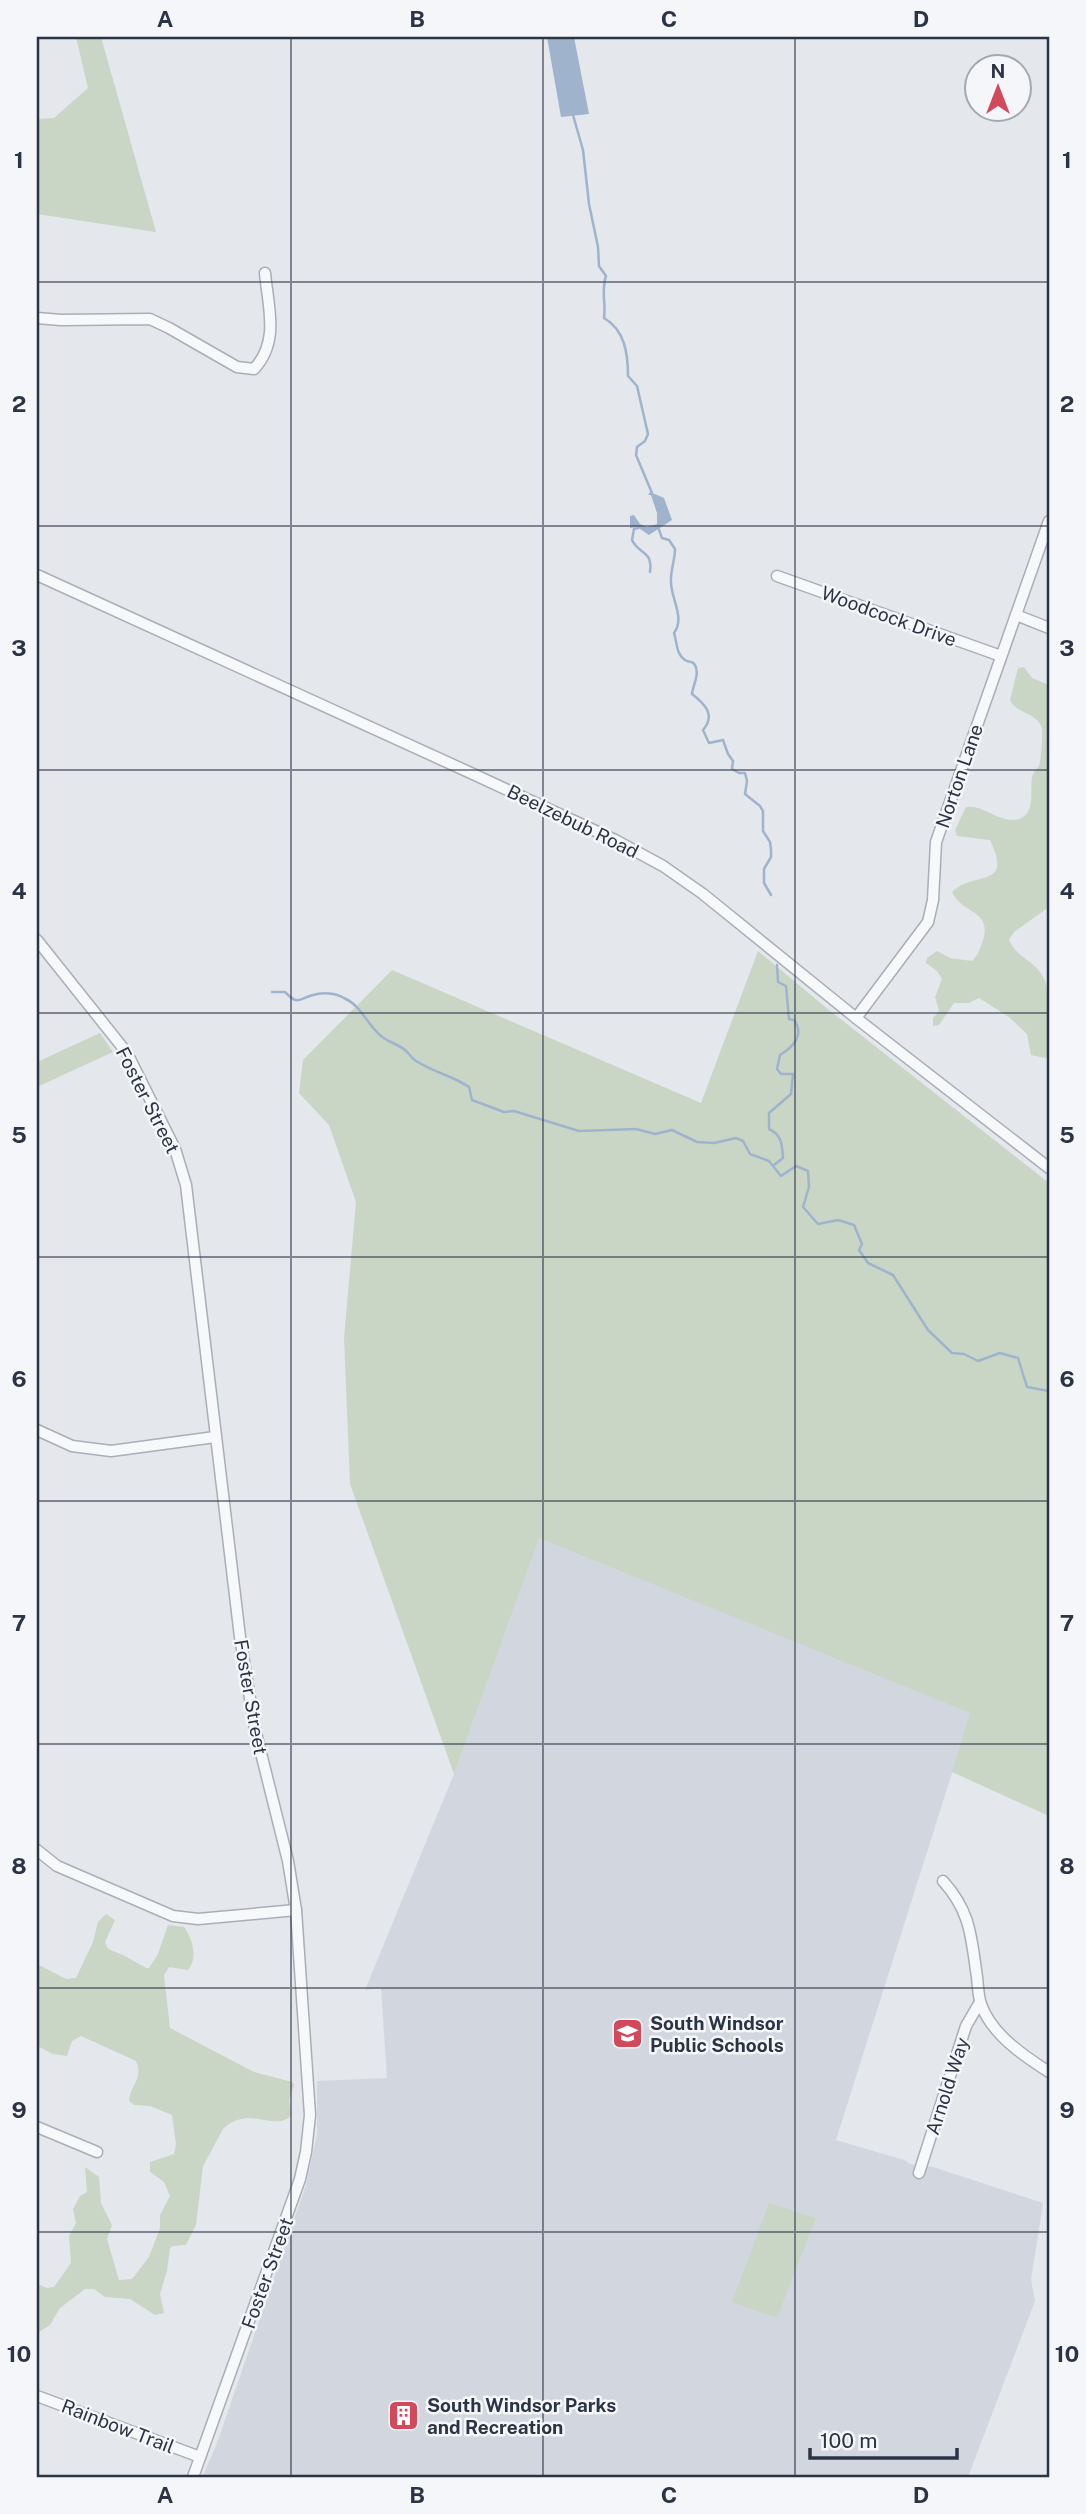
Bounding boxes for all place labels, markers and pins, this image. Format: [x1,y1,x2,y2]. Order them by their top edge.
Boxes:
place label: South Windsor Public Schools [650,2012,784,2056]
school or university icon: South Windsor Public Schools [610,2017,644,2051]
place label: South Windsor Parks and Recreation [427,2394,616,2438]
building icon: South Windsor Parks and Recreation [387,2399,421,2433]

